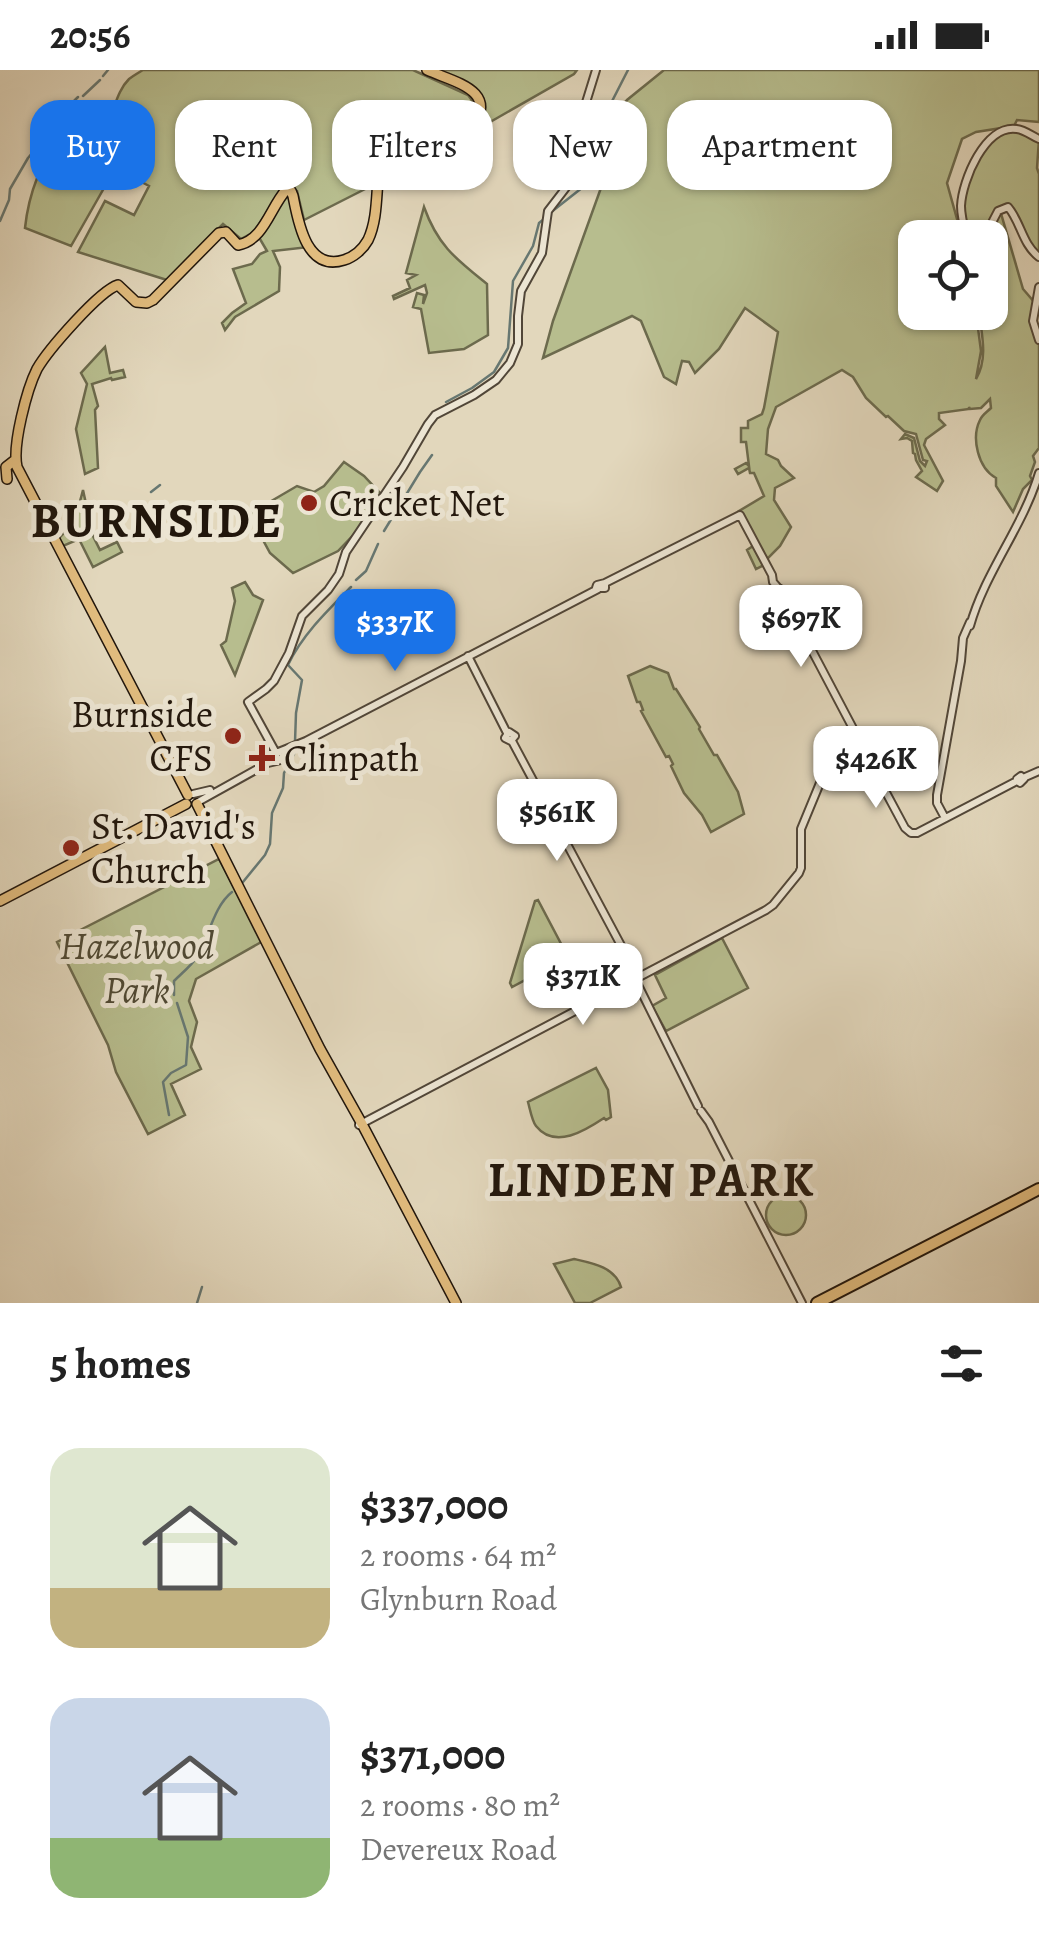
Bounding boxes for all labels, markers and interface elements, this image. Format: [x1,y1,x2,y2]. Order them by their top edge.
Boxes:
text: 20:56 [50,9,130,61]
chip: Buy [30,100,155,190]
chip: Rent [175,100,312,190]
chip: Filters [332,100,493,190]
chip: New [513,100,647,190]
chip: Apartment [667,100,892,190]
map controls [898,220,1008,330]
button: locate [898,220,1008,330]
place label: Cricket Net [329,477,505,529]
district label: BURNSIDE [31,488,283,554]
marker: Cricket Net [298,492,320,514]
pin: $697K [731,585,871,670]
pin: $337K [325,589,465,674]
text: $697K [761,595,841,639]
text: $337K [356,599,434,643]
place label: Burnside CFS [71,688,213,784]
marker: Burnside CFS [222,725,244,747]
pin: $426K [806,726,946,811]
place label: Clinpath [284,732,419,784]
text: $426K [835,736,917,780]
marker: Clinpath [249,745,275,771]
pin: $561K [487,779,627,864]
text: $561K [519,789,595,833]
place label: St. David's Church [91,800,256,896]
marker: St. David's Church [60,837,82,859]
park label: Hazelwood Park [60,920,215,1016]
pin: $371K [513,943,653,1028]
text: $371K [546,953,620,997]
district label: LINDEN PARK [488,1147,816,1213]
text: 5 homes [50,1335,191,1392]
icon: filters [934,1336,989,1391]
text: $337,000 [360,1476,508,1533]
icon: home [130,1488,250,1608]
text: 2 rooms · 64 m² [360,1533,557,1577]
text: Glynburn Road [360,1577,557,1621]
text: $371,000 [360,1726,505,1783]
icon: home [130,1738,250,1858]
text: 2 rooms · 80 m² [360,1783,560,1827]
text: Devereux Road [360,1827,557,1871]

